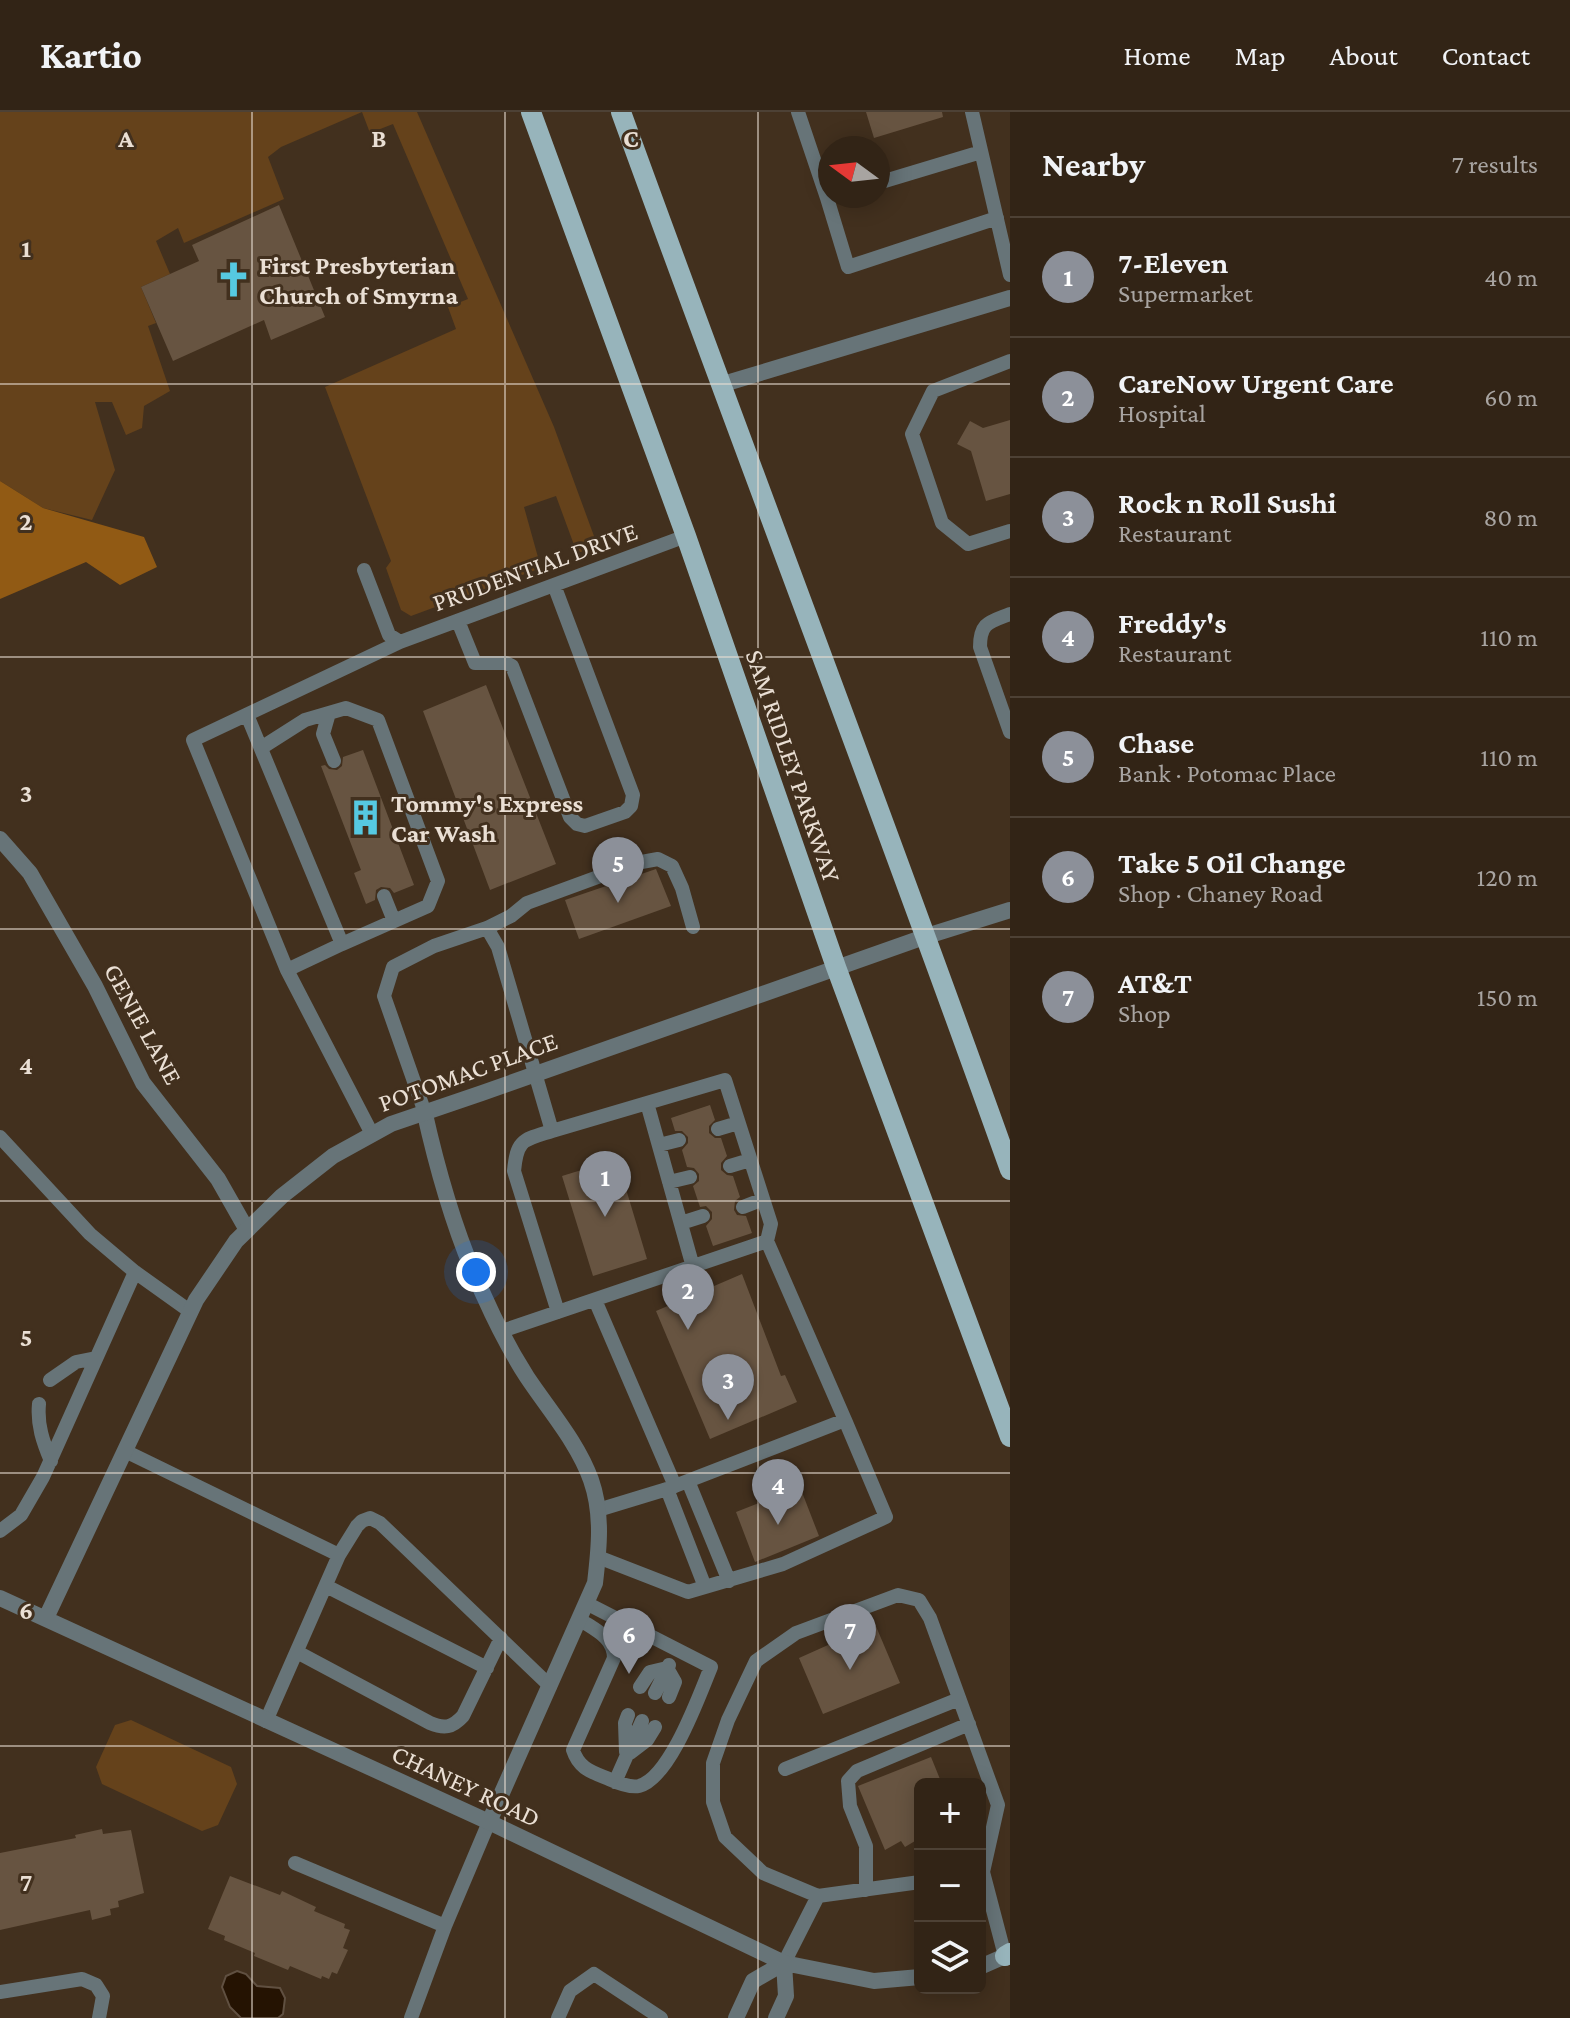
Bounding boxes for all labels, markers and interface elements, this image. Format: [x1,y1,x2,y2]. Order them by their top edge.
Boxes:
text: Kartio [40,34,142,76]
text: Home [1124,40,1191,71]
text: Map [1235,40,1286,71]
text: About [1330,40,1398,71]
text: Contact [1442,40,1530,71]
text: A [117,124,134,153]
text: B [371,124,387,153]
text: C [623,124,639,153]
north arrow [818,136,890,208]
text: Nearby [1042,146,1145,183]
text: 7 results [1452,150,1538,179]
text: 1 [21,234,31,263]
text: 7-Eleven [1118,246,1228,279]
place label: First Presbyterian Church of Smyrna [259,251,459,310]
church icon: First Presbyterian Church of Smyrna [214,261,252,299]
text: 1 [1063,263,1073,292]
text: 40 m [1484,263,1538,292]
text: Supermarket [1118,279,1253,308]
text: CareNow Urgent Care [1118,366,1394,399]
text: 2 [1061,383,1075,412]
text: 60 m [1484,383,1538,412]
text: Hospital [1118,399,1206,428]
text: Rock n Roll Sushi [1118,486,1337,519]
text: 3 [1062,503,1074,532]
text: 80 m [1484,503,1538,532]
text: 2 [19,507,33,536]
street label: PRUDENTIAL DRIVE [429,516,641,618]
text: Restaurant [1118,519,1231,548]
text: Freddy's [1118,606,1227,639]
text: 4 [1061,623,1075,652]
text: 110 m [1480,623,1538,652]
text: Restaurant [1118,639,1231,668]
street label: SAM RIDLEY PARKWAY [740,646,846,886]
text: Chase [1118,726,1194,759]
text: 5 [1062,743,1074,772]
text: 110 m [1480,743,1538,772]
text: Bank · Potomac Place [1118,759,1336,788]
text: 3 [20,779,32,808]
place label: Tommy's Express Car Wash [391,789,583,848]
building icon: Tommy's Express Car Wash [346,799,384,837]
pin: 5 [592,837,644,903]
text: Take 5 Oil Change [1118,846,1346,879]
text: 6 [1061,863,1075,892]
text: 120 m [1477,863,1538,892]
text: Shop · Chaney Road [1118,879,1323,908]
street label: GENIE LANE [98,959,188,1089]
text: AT&T [1118,966,1192,999]
text: 7 [1062,983,1074,1012]
text: 150 m [1477,983,1538,1012]
text: Shop [1118,999,1171,1028]
street label: POTOMAC PLACE [375,1026,561,1118]
text: 4 [19,1051,33,1080]
pin: 1 [579,1151,631,1217]
your location [456,1252,496,1292]
pin: 2 [662,1264,714,1330]
text: 5 [20,1323,32,1352]
pin: 3 [702,1354,754,1420]
pin: 4 [752,1459,804,1525]
text: 6 [19,1596,33,1625]
pin: 7 [824,1604,876,1670]
pin: 6 [603,1608,655,1674]
street label: CHANEY ROAD [387,1739,545,1833]
map controls [914,1778,986,1994]
button: + [914,1778,986,1850]
button: − [914,1850,986,1922]
text: 7 [20,1868,32,1897]
button: layers [914,1922,986,1994]

